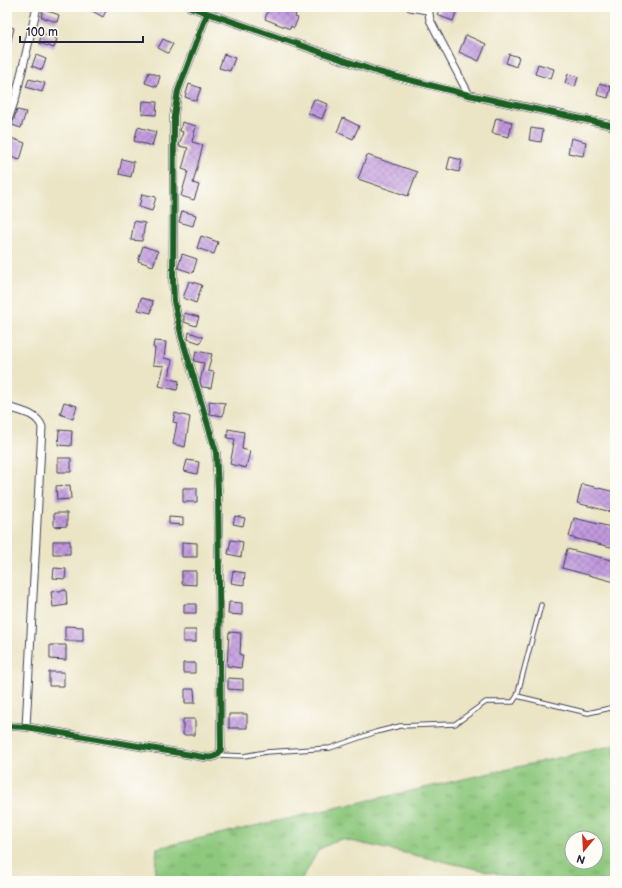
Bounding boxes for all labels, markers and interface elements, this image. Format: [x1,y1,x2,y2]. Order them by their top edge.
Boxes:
scale bar [20,18,143,44]
text: 100 m [26,25,58,40]
north arrow [564,830,604,870]
text: N [575,852,587,866]

